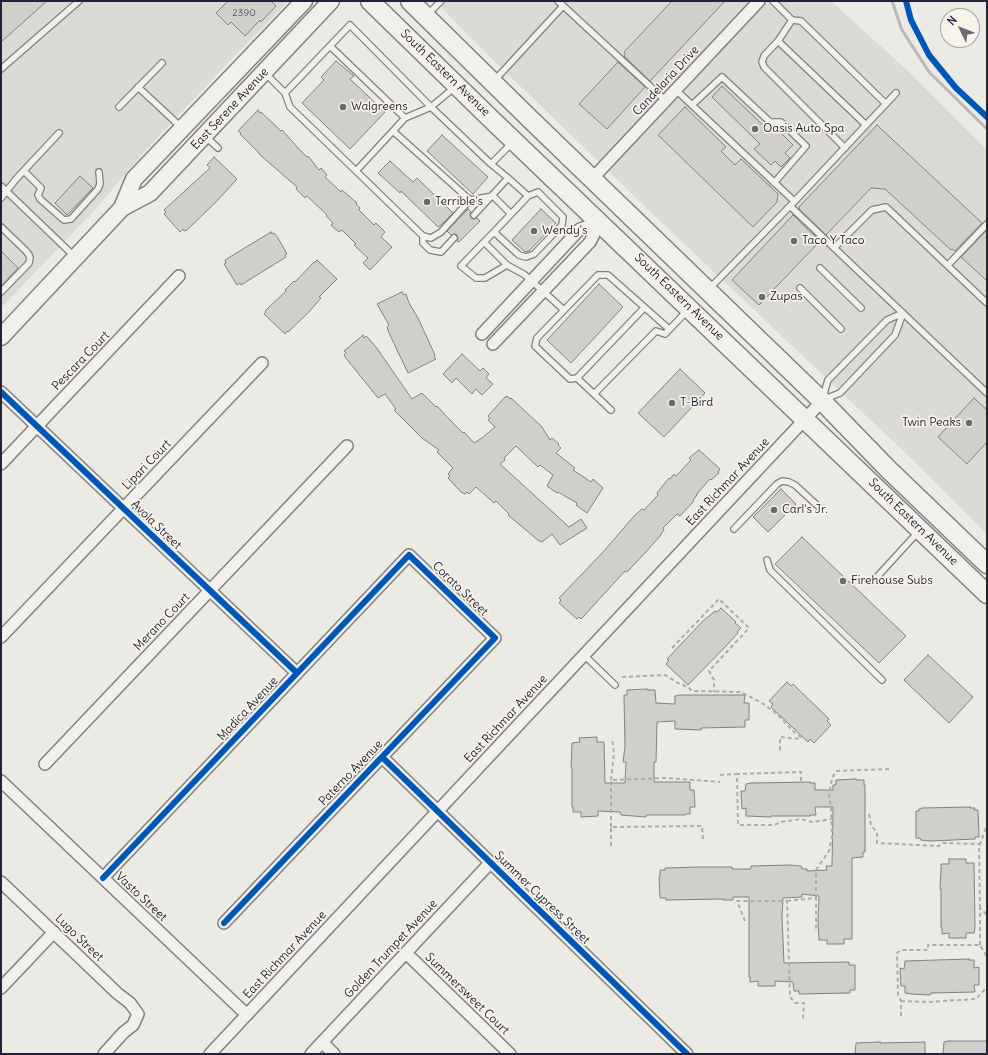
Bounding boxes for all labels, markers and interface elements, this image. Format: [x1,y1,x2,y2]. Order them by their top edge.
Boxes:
house number: 2390 [232,7,256,19]
north arrow [940,8,980,48]
text: N [944,13,960,28]
street label: South Eastern Avenue [397,27,493,119]
street label: Candelaria Drive [630,43,702,119]
street label: East Serene Avenue [188,65,272,153]
place label: Walgreens [351,100,408,114]
marker: Walgreens [338,102,348,112]
place label: Oasis Auto Spa [763,122,844,136]
marker: Oasis Auto Spa [750,124,760,134]
place label: Terrible's [435,195,483,209]
marker: Terrible's [422,197,432,207]
place label: Wendy's [542,224,587,238]
marker: Wendy's [529,226,539,236]
place label: Taco Y Taco [802,234,864,248]
marker: Taco Y Taco [789,236,799,246]
street label: South Eastern Avenue [631,251,727,343]
place label: Zupas [770,290,803,304]
marker: Zupas [757,292,767,302]
street label: Pescara Court [49,328,113,394]
place label: T-Bird [680,396,713,410]
marker: T-Bird [667,398,677,408]
place label: Twin Peaks [902,416,961,430]
marker: Twin Peaks [964,418,974,428]
street label: East Richmar Avenue [684,435,772,529]
street label: Lipari Court [120,437,174,493]
street label: South Eastern Avenue [865,476,961,568]
street label: Avola Street [128,497,184,553]
place label: Carl's Jr. [782,503,828,517]
marker: Carl's Jr. [769,505,779,515]
street label: Corato Street [429,559,491,619]
place label: Firehouse Subs [851,574,933,588]
marker: Firehouse Subs [838,576,848,586]
street label: Merano Court [131,590,193,654]
street label: East Richmar Avenue [462,672,550,766]
street label: Madica Avenue [215,674,281,744]
street label: Paterno Avenue [316,737,386,809]
street label: Summer Cypress Street [491,849,593,947]
street label: Vasto Street [112,870,170,924]
street label: Golden Trumpet Avenue [342,897,440,1001]
street label: East Richmar Avenue [241,908,329,1002]
street label: Lugo Street [52,911,106,965]
street label: Summersweet Court [422,950,512,1038]

